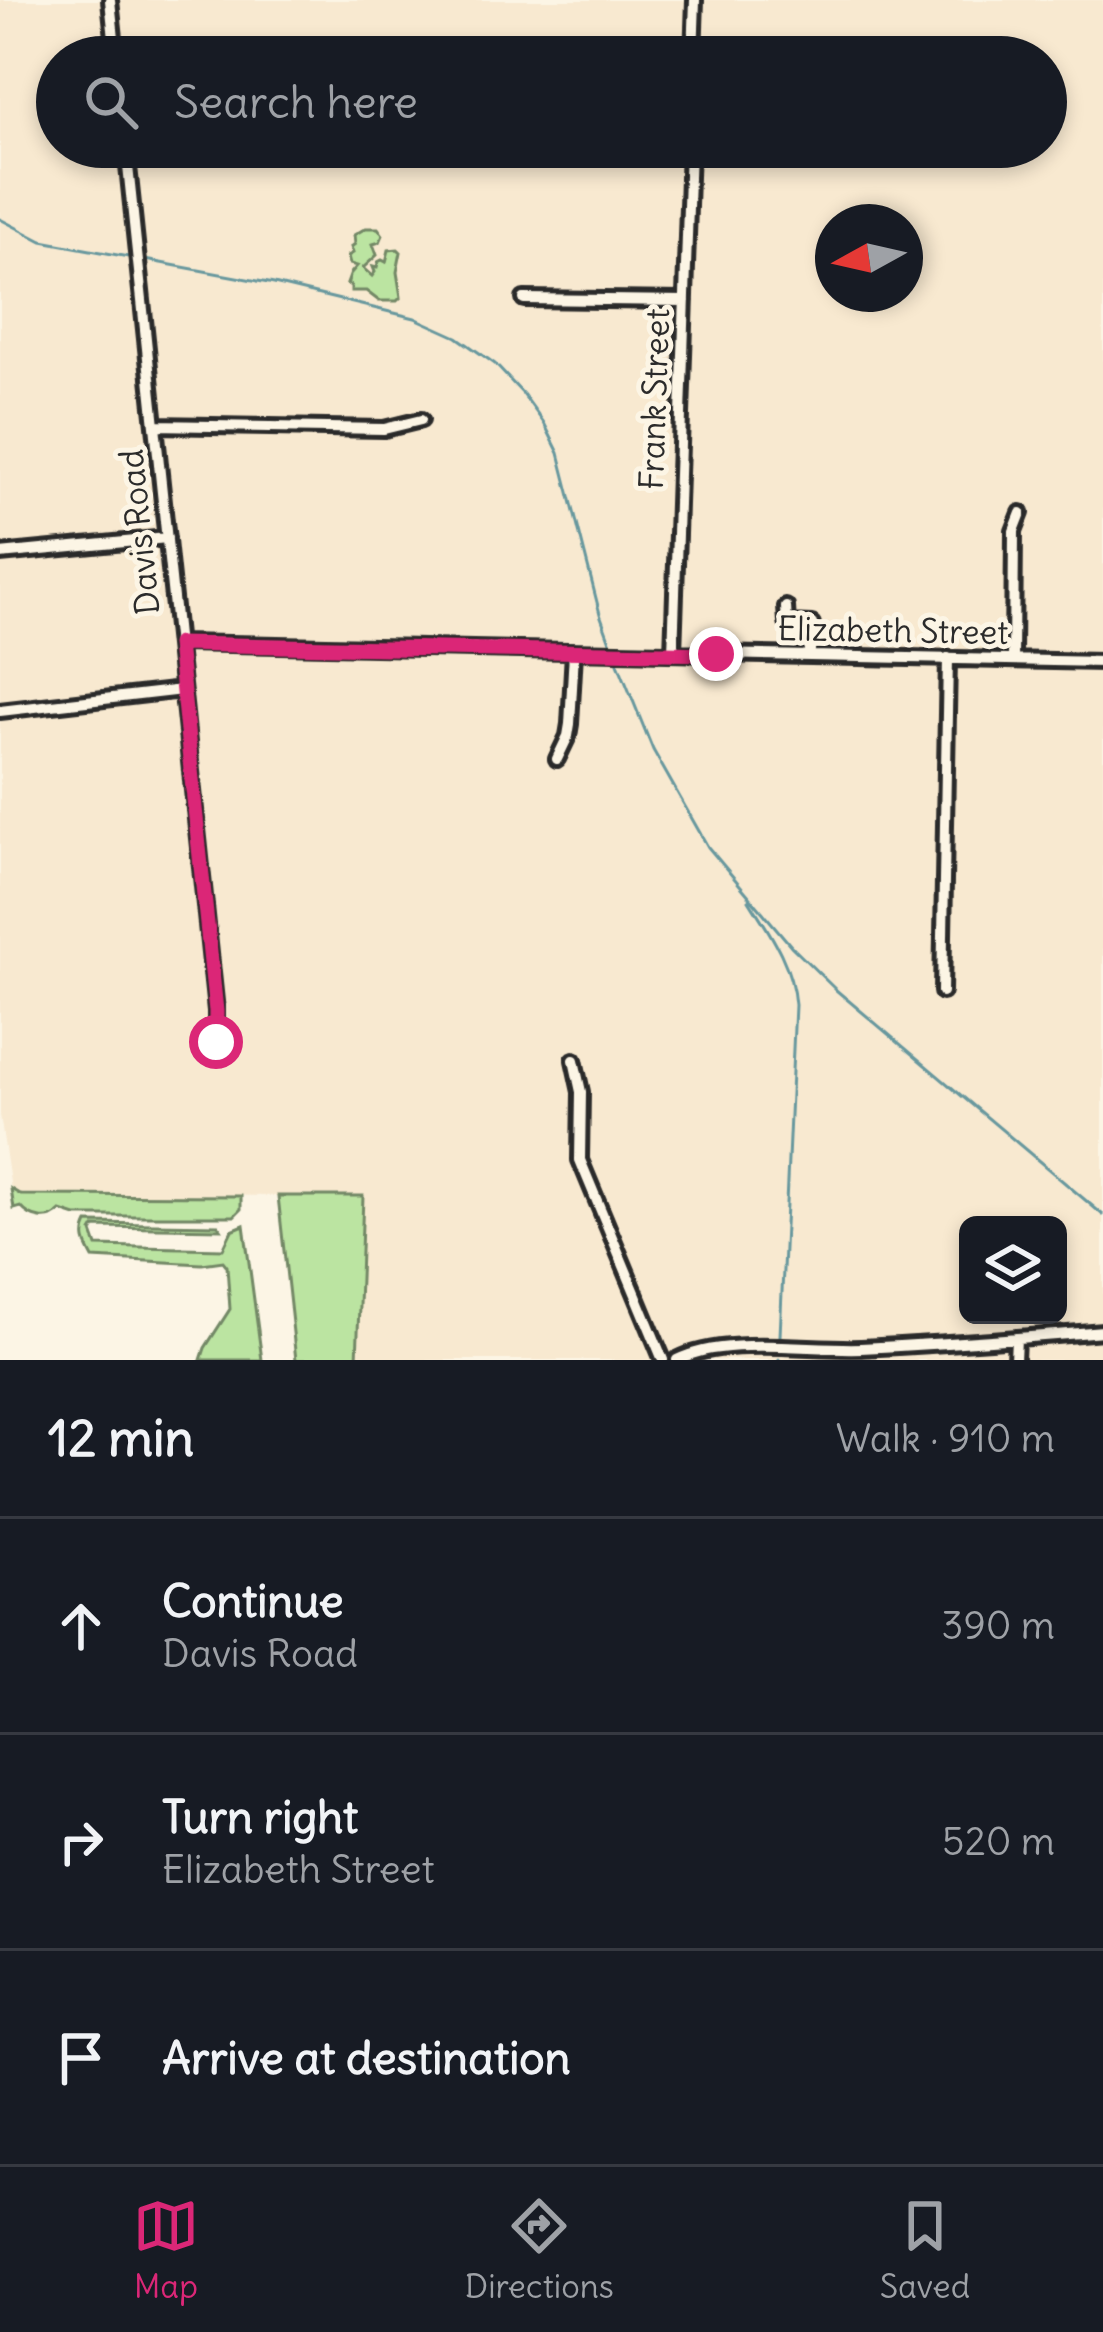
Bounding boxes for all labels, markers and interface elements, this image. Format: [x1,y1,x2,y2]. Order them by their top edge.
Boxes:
search box [36,36,1067,168]
icon: search [78,69,144,135]
text: Search here [174,74,418,130]
north arrow [815,204,923,312]
street label: Frank Street [630,308,678,490]
street label: Davis Road [109,447,169,617]
street label: Elizabeth Street [777,607,1009,653]
route end [689,627,743,681]
route start [189,1015,243,1069]
map controls [959,1216,1067,1324]
button: layers [959,1216,1067,1324]
text: 12 min [48,1406,194,1470]
text: Walk · 910 m [836,1414,1055,1463]
text: Continue [162,1573,344,1629]
icon: ahead [48,1593,114,1659]
text: 390 m [941,1601,1055,1650]
text: Davis Road [162,1629,358,1678]
text: Turn right [162,1789,358,1845]
icon: right [48,1809,114,1875]
text: 520 m [942,1817,1055,1866]
text: Elizabeth Street [162,1845,435,1894]
icon: arrive [48,2025,114,2091]
text: Arrive at destination [162,2030,571,2086]
tab: Map [133,2193,199,2307]
tab: Directions [465,2193,614,2307]
tab: Saved [880,2193,970,2307]

